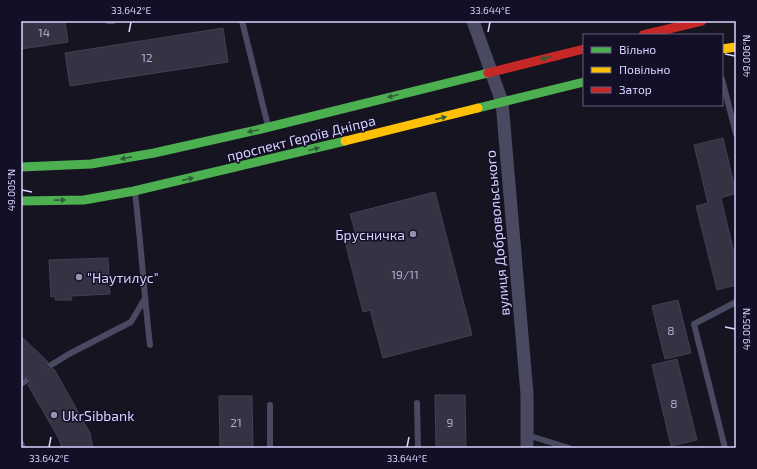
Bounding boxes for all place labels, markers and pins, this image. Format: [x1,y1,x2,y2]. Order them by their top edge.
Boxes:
place label: Брусничка [335,226,405,243]
marker: Брусничка [408,229,418,239]
place label: "Наутилус" [87,269,159,286]
marker: "Наутилус" [74,272,84,282]
place label: UkrSibbank [62,407,134,424]
marker: UkrSibbank [49,410,59,420]

